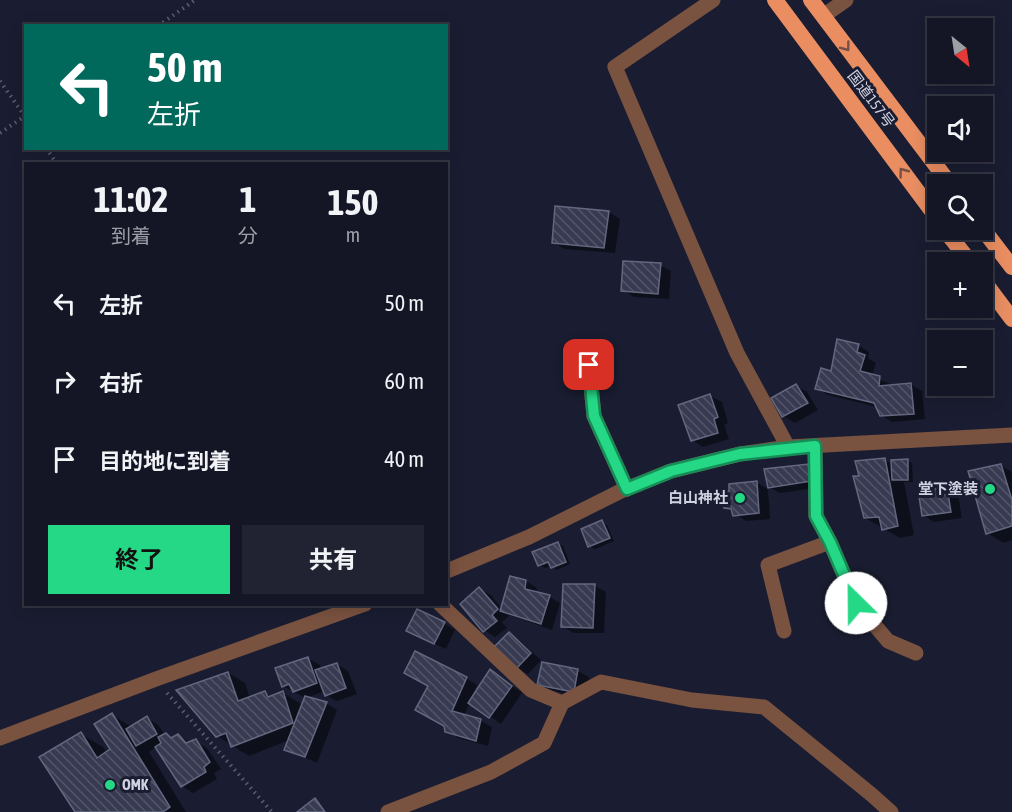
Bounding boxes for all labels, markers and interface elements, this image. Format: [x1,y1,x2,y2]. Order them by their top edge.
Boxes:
north arrow [927,18,993,84]
map controls [927,18,993,396]
one-way arrow [839,40,850,51]
text: 50 m [147,43,222,91]
icon: left [48,48,126,126]
street label: 国道157号 [845,67,898,130]
button: sound [927,96,993,162]
text: 左折 [147,99,201,130]
one-way arrow [899,167,910,178]
button: search [927,174,993,240]
text: 11:02 [94,178,168,220]
text: 1 [240,178,256,220]
text: 150 [328,181,378,223]
text: m [346,223,360,246]
text: 到着 [111,224,151,247]
text: 分 [238,224,258,247]
button: + [927,252,993,318]
icon: left [48,287,81,320]
text: 50 m [384,290,424,316]
text: 左折 [99,292,143,318]
button: − [927,330,993,396]
pin [563,339,614,390]
icon: arrive [572,348,605,381]
icon: right [48,365,81,398]
text: 60 m [384,368,424,394]
text: 右折 [99,370,143,396]
icon: arrive [48,443,81,476]
text: 40 m [384,446,424,472]
text: 目的地に到着 [99,448,231,474]
place label: 堂下塗装 [918,480,978,497]
marker: 堂下塗装 [983,482,997,496]
place label: 白山神社 [668,489,728,506]
marker: 白山神社 [733,491,747,505]
button: 終了 [48,525,230,594]
button: 共有 [242,525,424,594]
position arrow [824,571,888,635]
place label: OMK [122,776,149,793]
marker: OMK [103,778,117,792]

